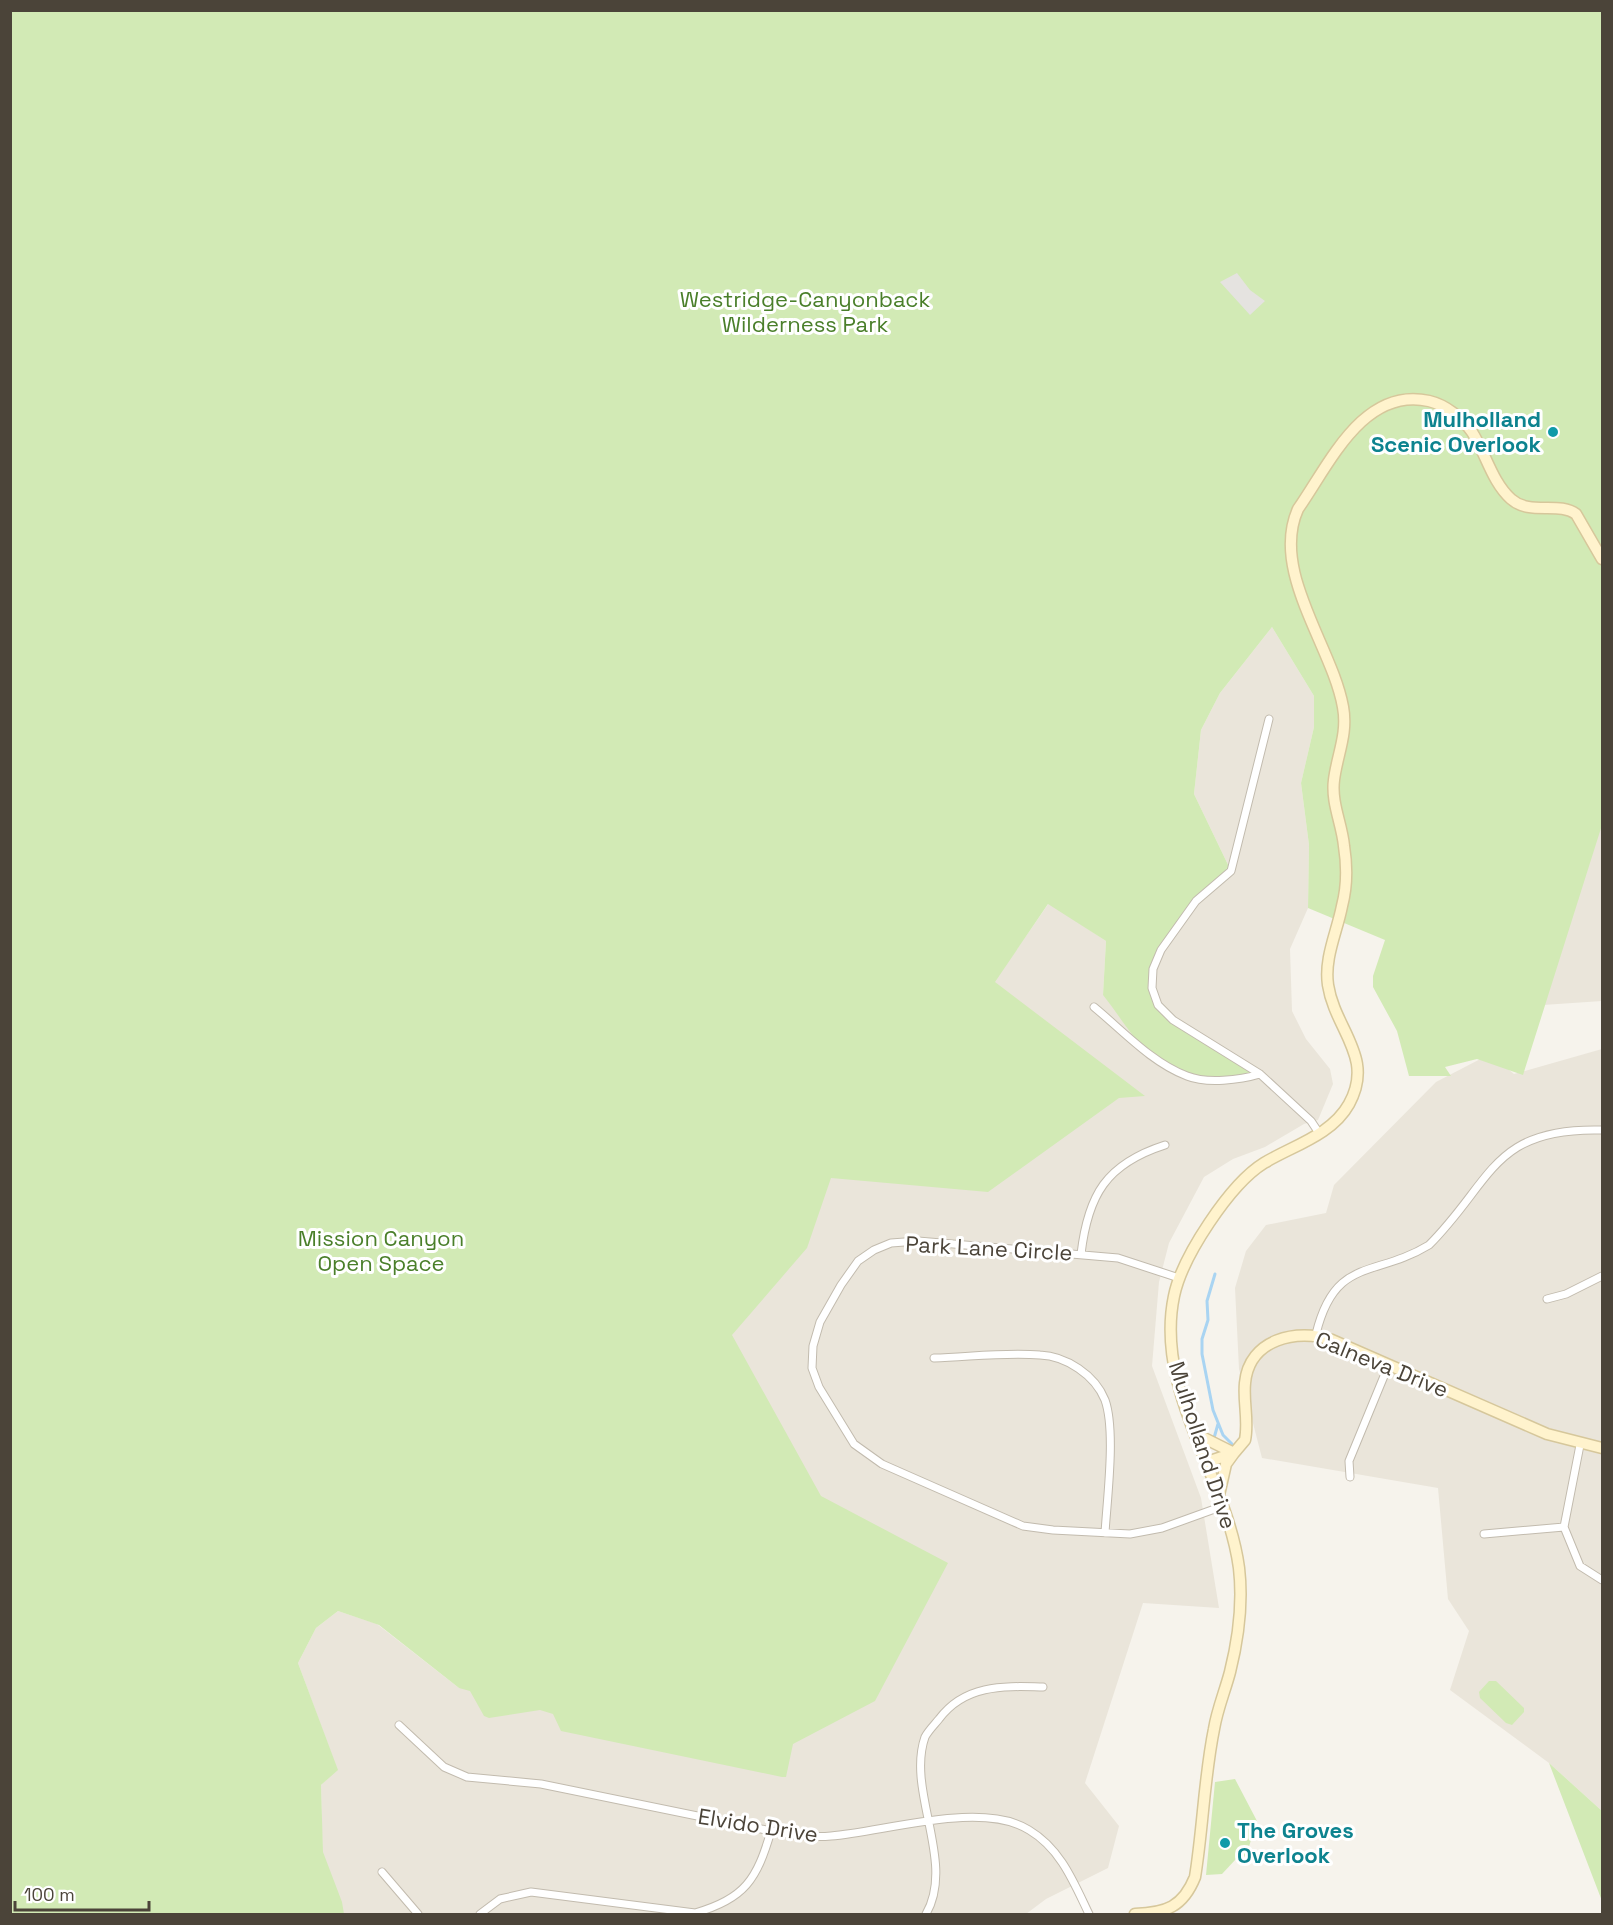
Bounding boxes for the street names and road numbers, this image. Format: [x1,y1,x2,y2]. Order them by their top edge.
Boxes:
street label: Park Lane Circle [905,1230,1073,1266]
street label: Calneva Drive [1312,1325,1452,1403]
street label: Mulholland Drive [1163,1358,1243,1532]
street label: Elvido Drive [696,1802,820,1848]

